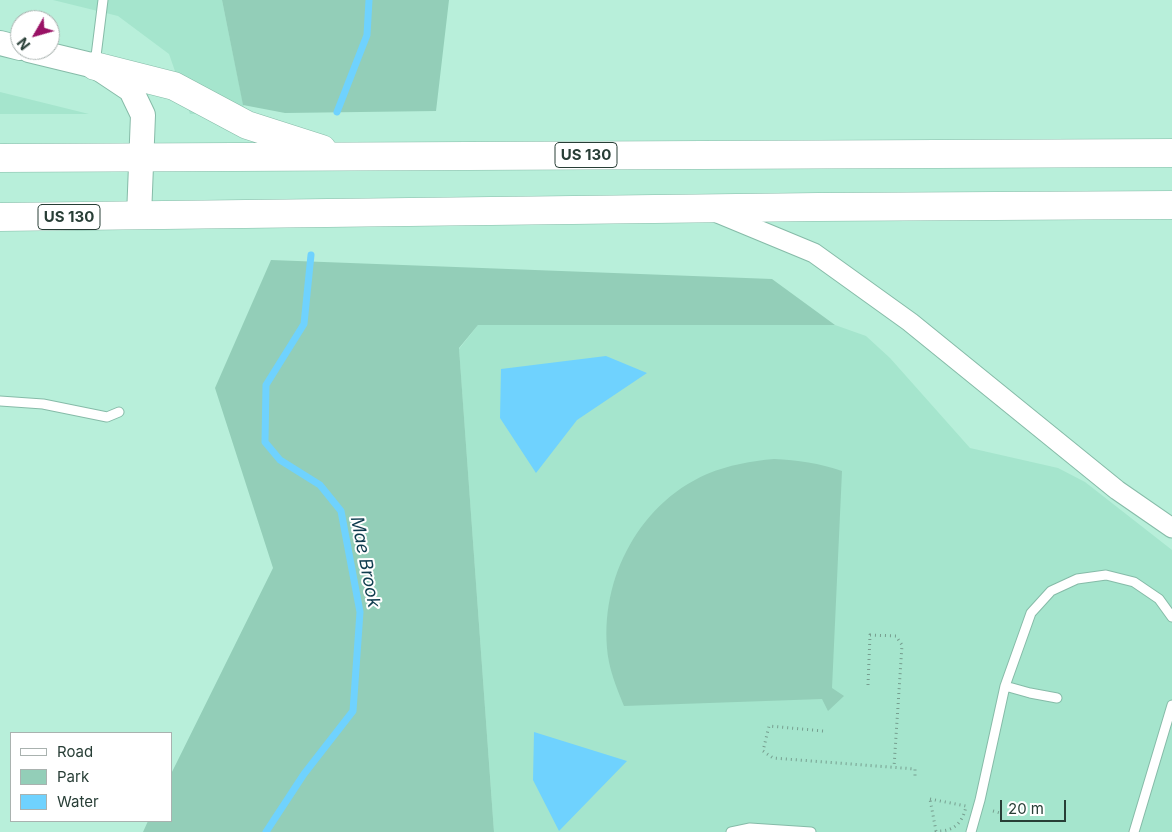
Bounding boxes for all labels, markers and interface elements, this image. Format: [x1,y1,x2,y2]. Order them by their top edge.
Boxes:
north arrow [10,10,60,60]
text: N [14,34,34,53]
road number: US 130 [555,142,617,168]
road number: US 130 [38,204,100,230]
water label: Mae Brook [346,515,384,609]
legend [10,732,172,822]
text: Road [57,742,93,761]
text: Park [57,767,89,786]
scale bar [1002,790,1068,822]
text: Water [57,792,99,811]
text: 20 m [1008,799,1044,818]

